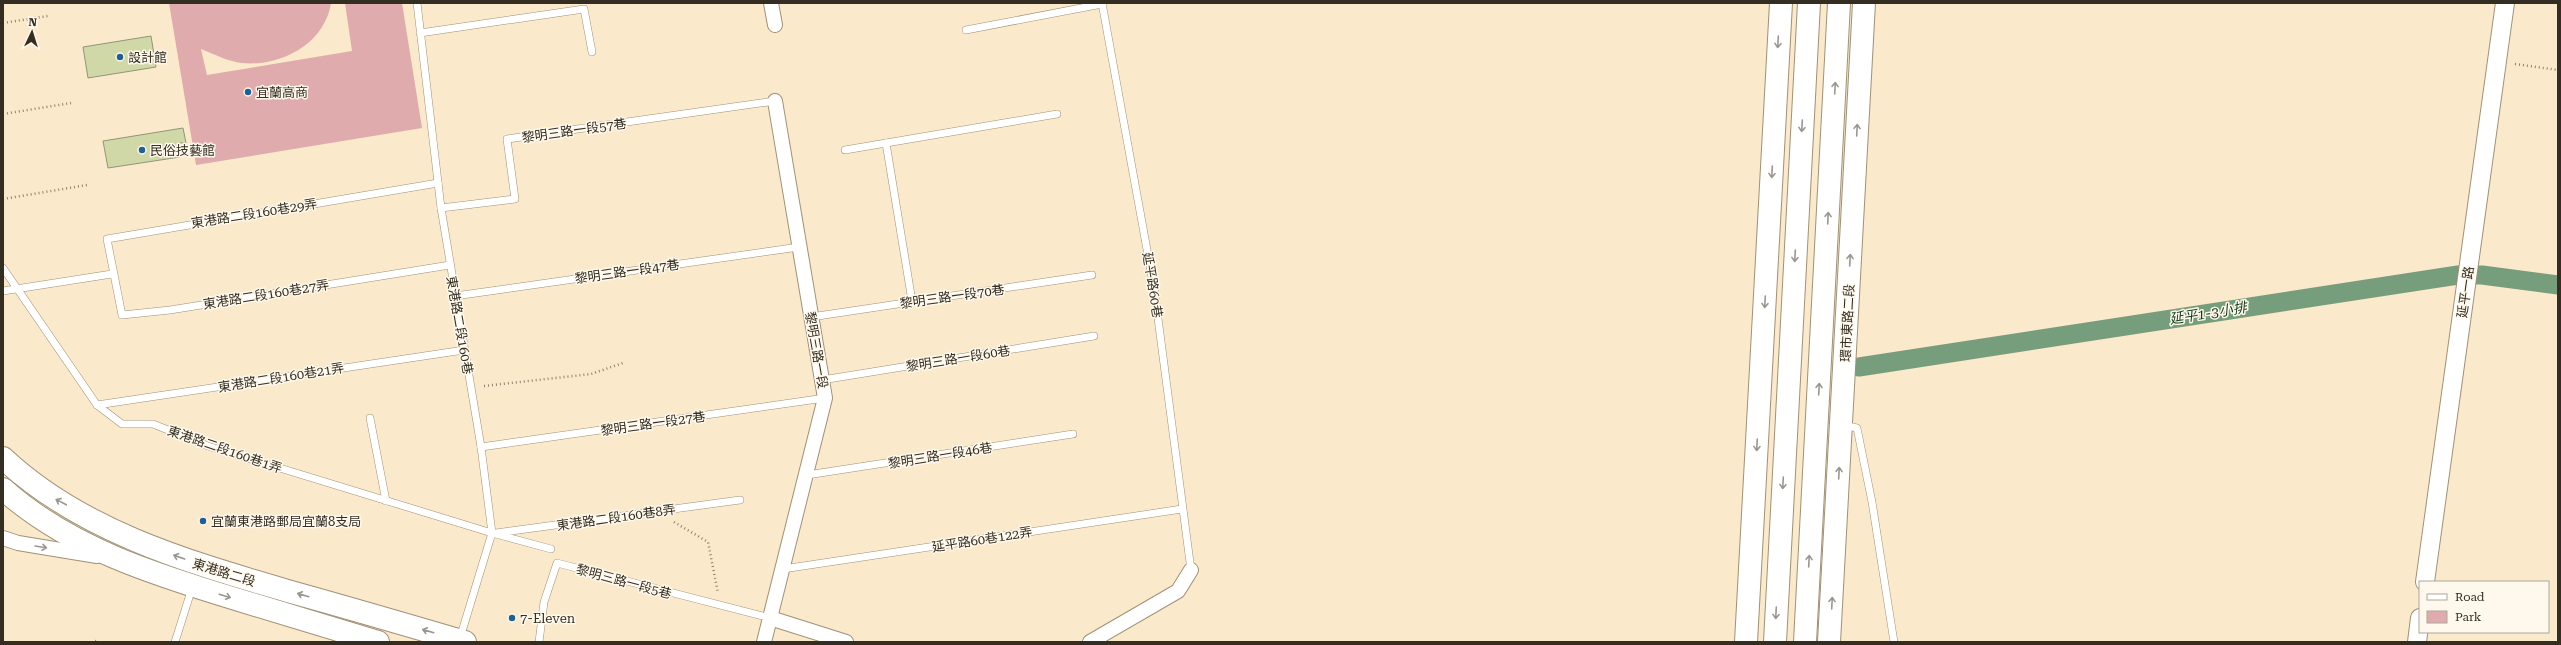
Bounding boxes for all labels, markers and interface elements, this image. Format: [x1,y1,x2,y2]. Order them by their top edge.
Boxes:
north arrow [12,12,52,52]
text: N [28,16,38,29]
one-way arrow [1775,35,1782,48]
place label: 設計館 [128,50,167,65]
marker: 設計館 [115,52,125,62]
one-way arrow [1831,82,1838,95]
place label: 宜蘭高商 [256,85,308,100]
marker: 宜蘭高商 [243,87,253,97]
street label: 黎明三路一段57巷 [521,116,627,145]
one-way arrow [1798,119,1806,132]
one-way arrow [1853,124,1861,137]
place label: 民俗技藝館 [150,143,215,158]
marker: 民俗技藝館 [137,145,147,155]
one-way arrow [1768,165,1775,178]
street label: 東港路二段160巷29弄 [190,196,318,231]
one-way arrow [1824,212,1831,225]
one-way arrow [1792,249,1799,262]
street label: 延平路60巷 [1140,251,1165,319]
one-way arrow [1847,254,1854,267]
street label: 黎明三路一段47巷 [574,257,680,286]
street label: 延平一路 [2454,265,2477,319]
street label: 東港路二段160巷 [443,275,476,376]
street label: 東港路二段160巷27弄 [202,277,330,312]
street label: 黎明三路一段70巷 [899,282,1005,311]
street label: 環市東路二段 [1838,284,1857,362]
one-way arrow [1761,295,1768,308]
water label: 延平1-3小排 [2168,299,2250,327]
street label: 黎明三路一段 [802,310,831,390]
street label: 黎明三路一段60巷 [905,343,1011,374]
street label: 東港路二段160巷21弄 [217,360,345,395]
one-way arrow [1815,383,1822,396]
street label: 黎明三路一段27巷 [600,409,706,438]
street label: 東港路二段160巷1弄 [166,423,284,476]
one-way arrow [1753,438,1760,451]
street label: 黎明三路一段46巷 [887,440,993,471]
one-way arrow [1835,467,1842,480]
one-way arrow [1779,476,1787,489]
one-way arrow [56,497,68,505]
street label: 東港路二段160巷8弄 [556,502,677,533]
place label: 宜蘭東港路郵局宜蘭8支局 [211,514,361,529]
marker: 宜蘭東港路郵局宜蘭8支局 [198,516,208,526]
street label: 延平路60巷122弄 [931,524,1033,555]
one-way arrow [34,543,47,551]
one-way arrow [172,553,185,560]
one-way arrow [1806,555,1813,568]
street label: 東港路二段 [191,556,257,589]
street label: 黎明三路一段5巷 [574,562,673,601]
legend [2419,581,2549,633]
text: Road [2455,590,2485,604]
one-way arrow [297,591,310,598]
one-way arrow [218,593,231,600]
one-way arrow [1828,597,1835,610]
one-way arrow [1773,606,1780,619]
text: Park [2455,610,2482,624]
place label: 7-Eleven [520,611,576,626]
marker: 7-Eleven [507,613,517,623]
one-way arrow [422,627,435,634]

